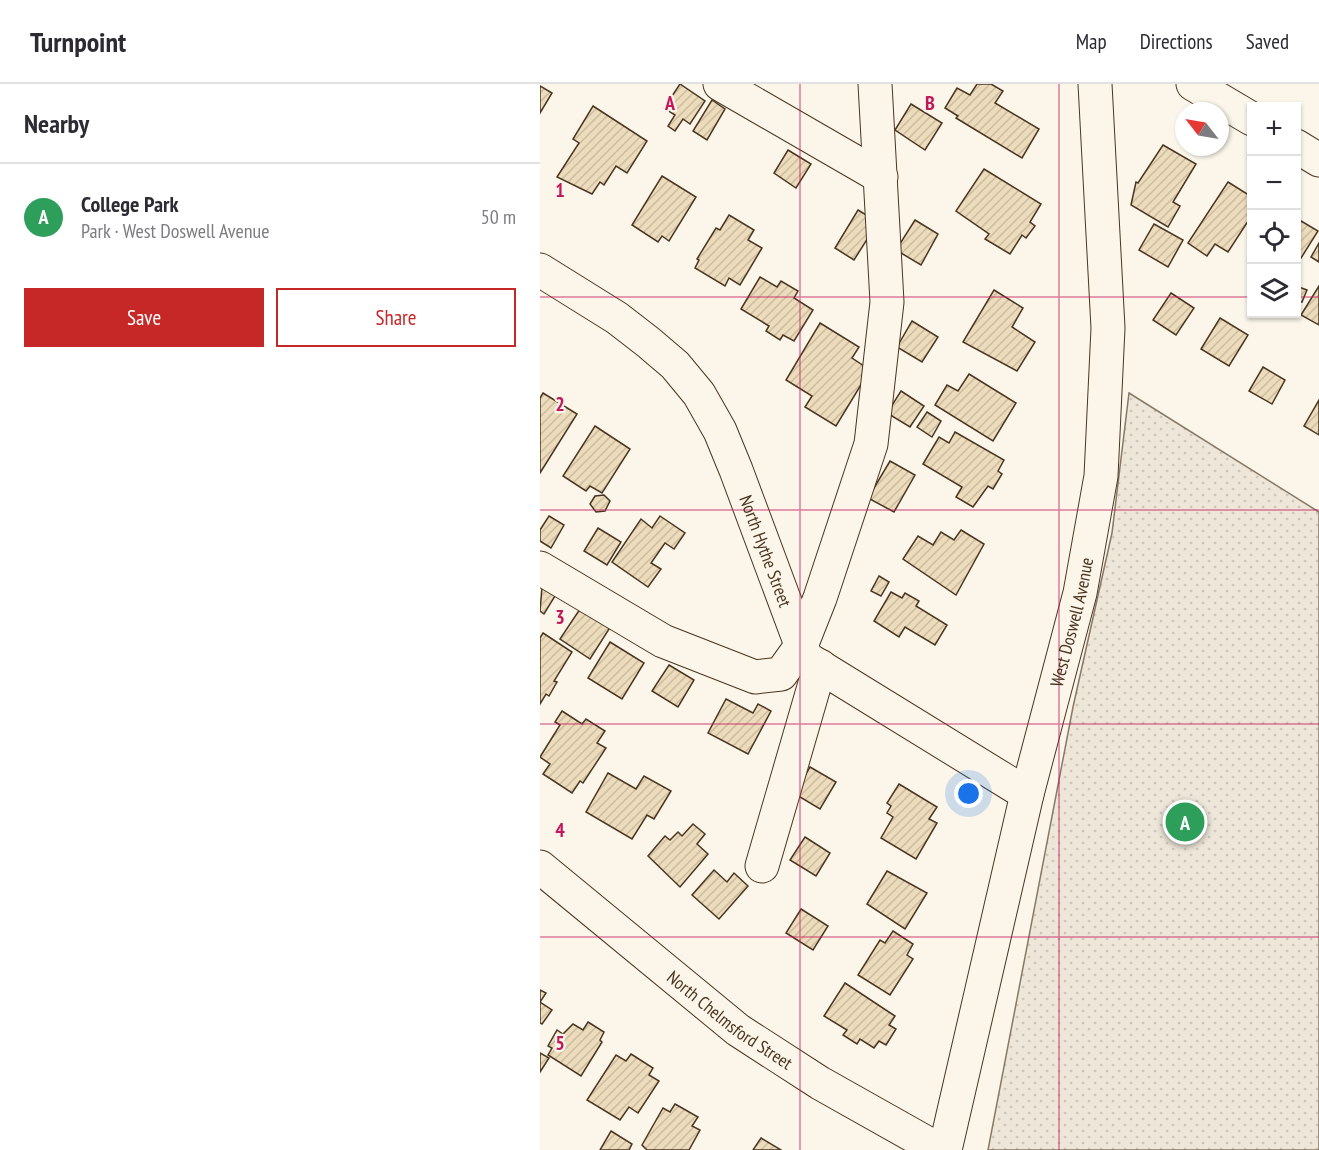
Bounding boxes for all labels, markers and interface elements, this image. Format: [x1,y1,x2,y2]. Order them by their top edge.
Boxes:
text: Turnpoint [30,23,126,60]
text: Map [1076,28,1107,55]
text: Directions [1140,28,1213,55]
text: Saved [1246,28,1289,55]
text: A [664,90,676,116]
text: B [925,90,935,116]
north arrow [1175,102,1229,156]
map controls [1247,102,1301,318]
button: + [1247,102,1301,156]
text: Nearby [24,107,89,140]
button: − [1247,156,1301,210]
text: 1 [555,177,565,203]
text: College Park [81,190,179,218]
text: A [38,204,49,230]
text: 50 m [481,204,516,230]
button: locate [1247,210,1301,264]
text: Park · West Doswell Avenue [81,218,270,244]
button: layers [1247,264,1301,318]
button: Save [24,288,264,347]
button: Share [276,288,516,347]
text: 2 [555,391,565,417]
street label: North Hythe Street [735,492,797,610]
street label: West Doswell Avenue [1044,556,1098,689]
text: 3 [555,604,565,630]
your location [954,779,983,808]
pin: A [1166,800,1204,844]
text: 4 [555,817,565,843]
street label: North Chelmsford Street [663,965,797,1074]
text: 5 [555,1030,565,1056]

